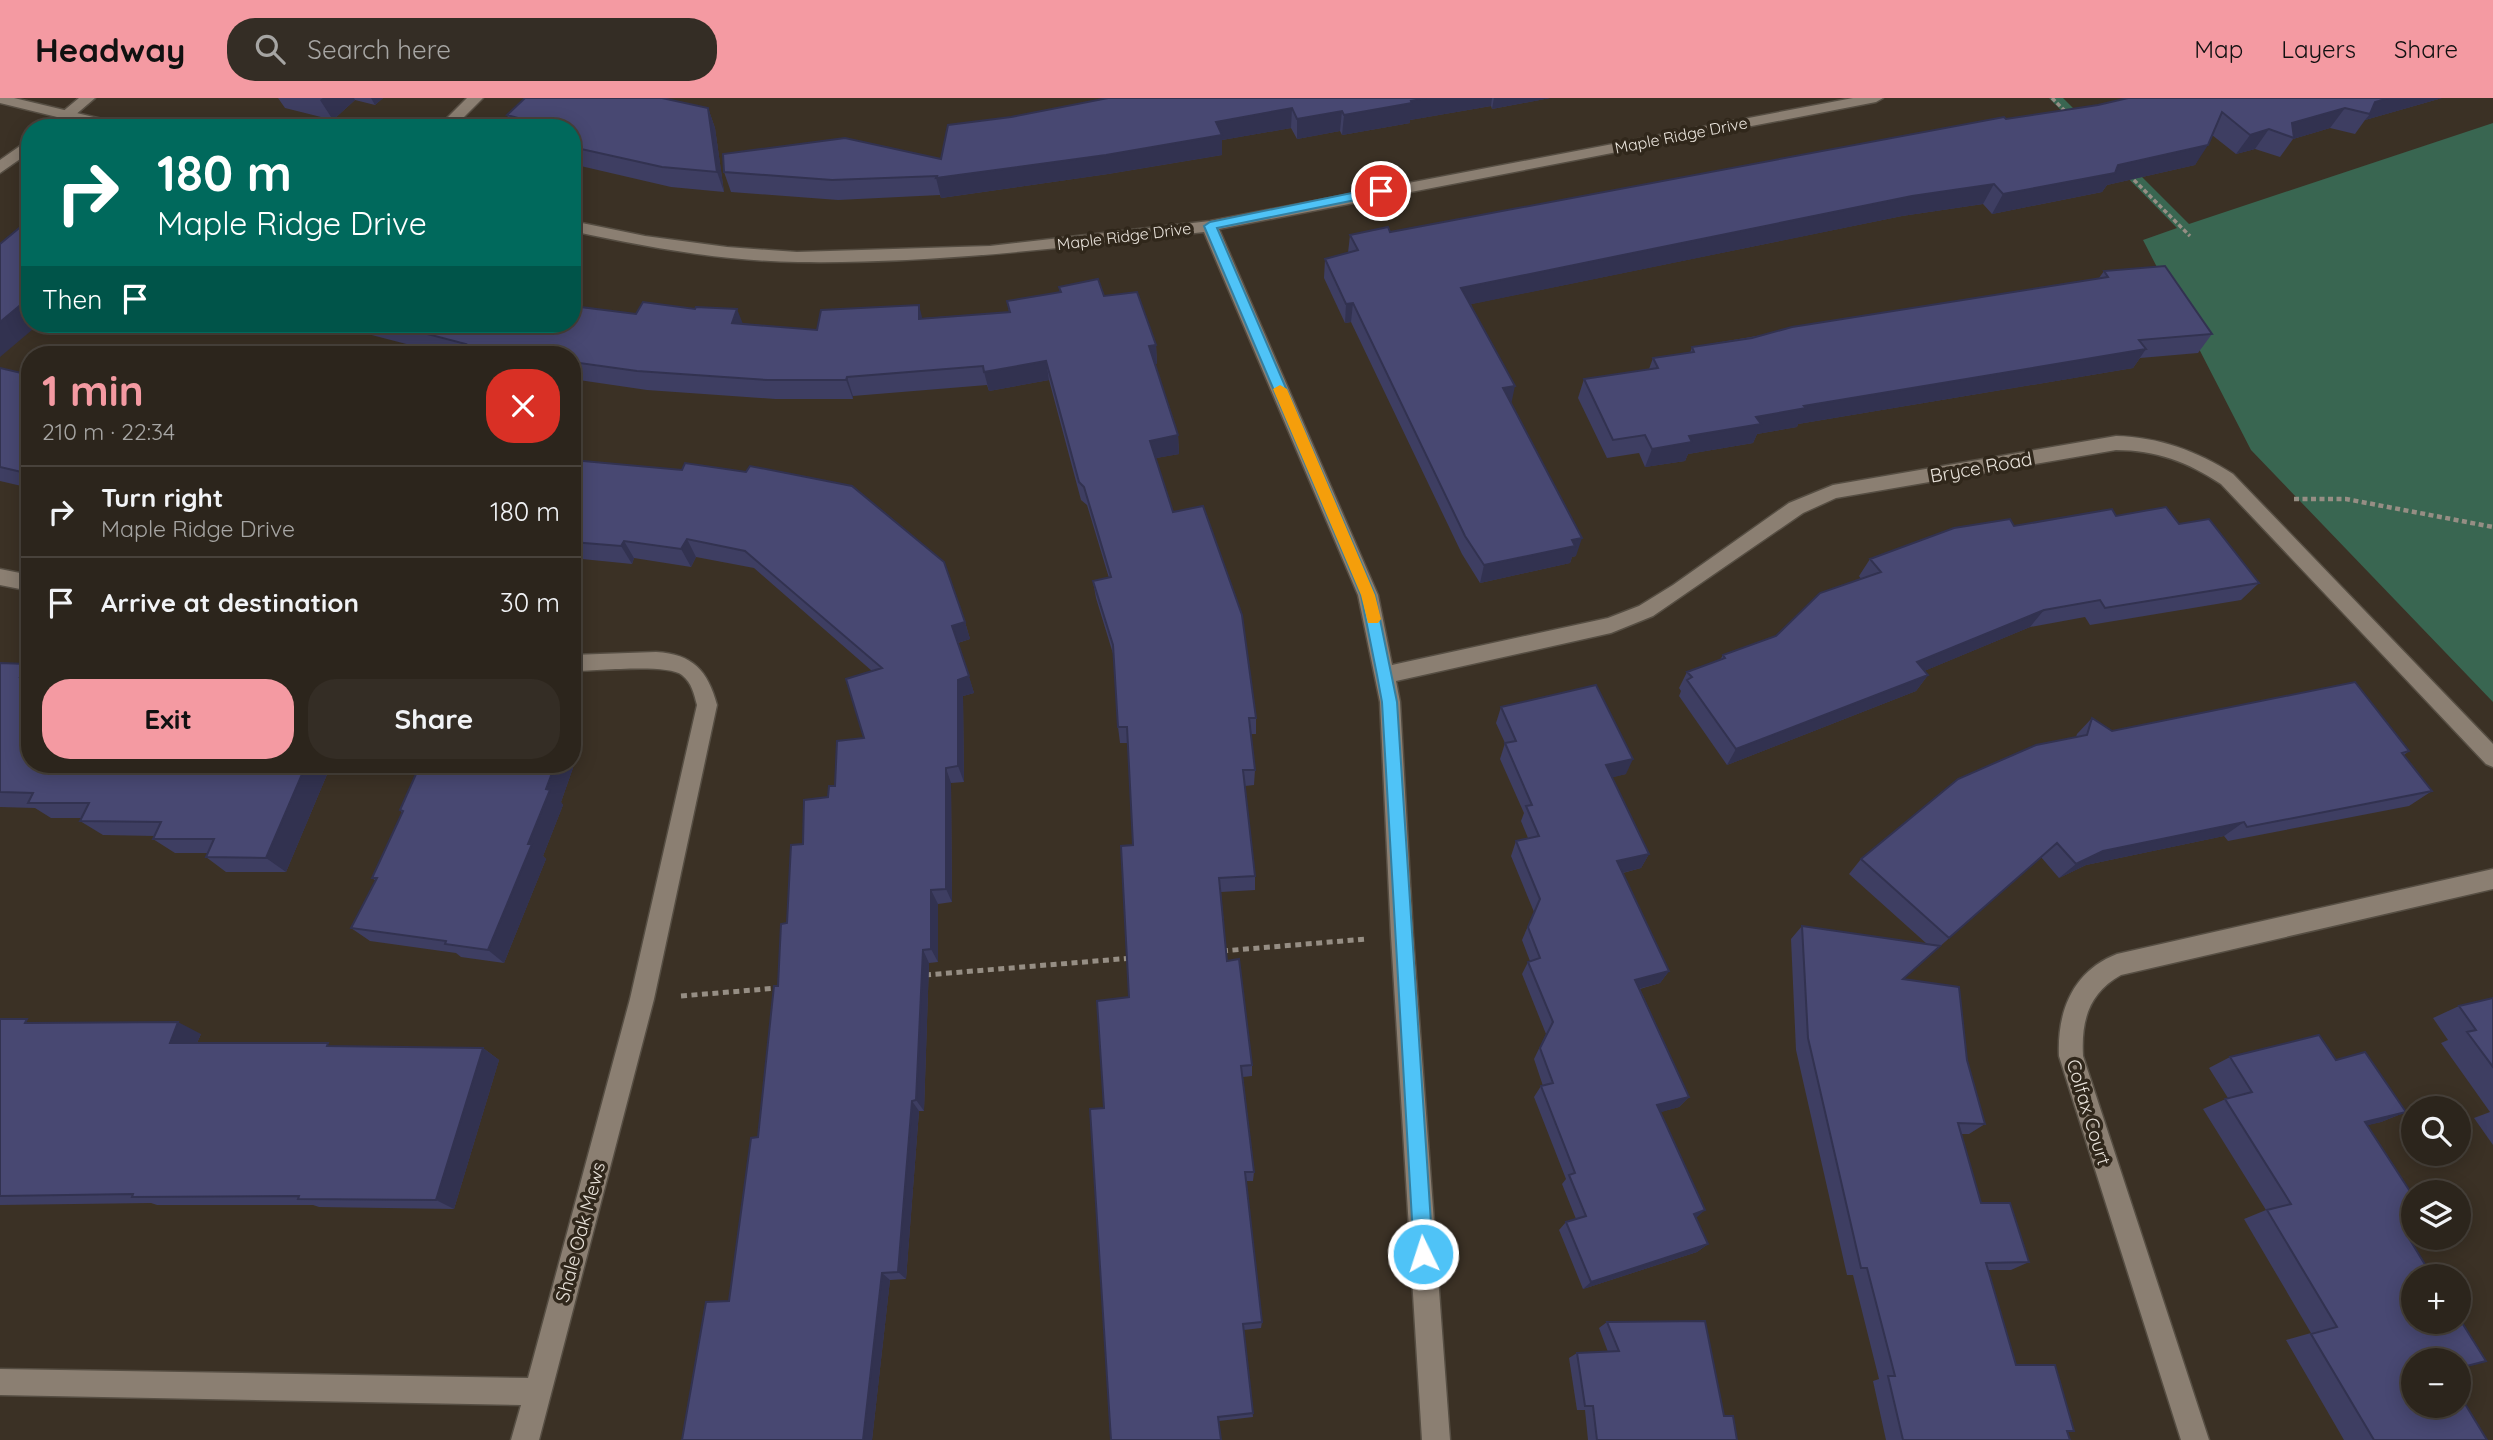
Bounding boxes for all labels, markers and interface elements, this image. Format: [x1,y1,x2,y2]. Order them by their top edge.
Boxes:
search box [227,18,717,81]
text: Headway [35,29,185,70]
icon: search [251,30,289,68]
text: Search here [307,33,451,66]
text: Map [2194,34,2243,64]
text: Layers [2281,34,2356,64]
text: Share [2394,34,2458,64]
street label: Maple Ridge Drive [1613,112,1749,158]
text: 180 m [157,142,292,203]
icon: right [42,147,133,238]
pin [1351,161,1411,221]
icon: arrive [1362,172,1400,210]
text: Maple Ridge Drive [157,203,427,243]
street label: Maple Ridge Drive [1056,218,1192,254]
icon: arrive [116,280,154,318]
text: Then [42,283,102,316]
text: 1 min [42,364,144,417]
button: close [486,369,560,443]
text: 210 m · 22:34 [42,417,175,446]
street label: Bryce Road [1928,446,2034,488]
text: Turn right [101,481,223,514]
icon: right [42,493,80,531]
text: 180 m [490,495,560,528]
text: Maple Ridge Drive [101,514,295,543]
icon: arrive [42,584,80,622]
text: Arrive at destination [101,586,359,619]
text: 30 m [500,586,560,619]
button: Exit [42,679,294,759]
button: Share [308,679,560,759]
street label: Colfax Court [2062,1056,2116,1168]
map controls [2401,1096,2471,1418]
button: search [2401,1096,2471,1166]
street label: Shale Oak Mews [550,1159,610,1305]
button: layers [2401,1180,2471,1250]
position arrow [1386,1217,1460,1291]
button: + [2401,1264,2471,1334]
button: − [2401,1348,2471,1418]

